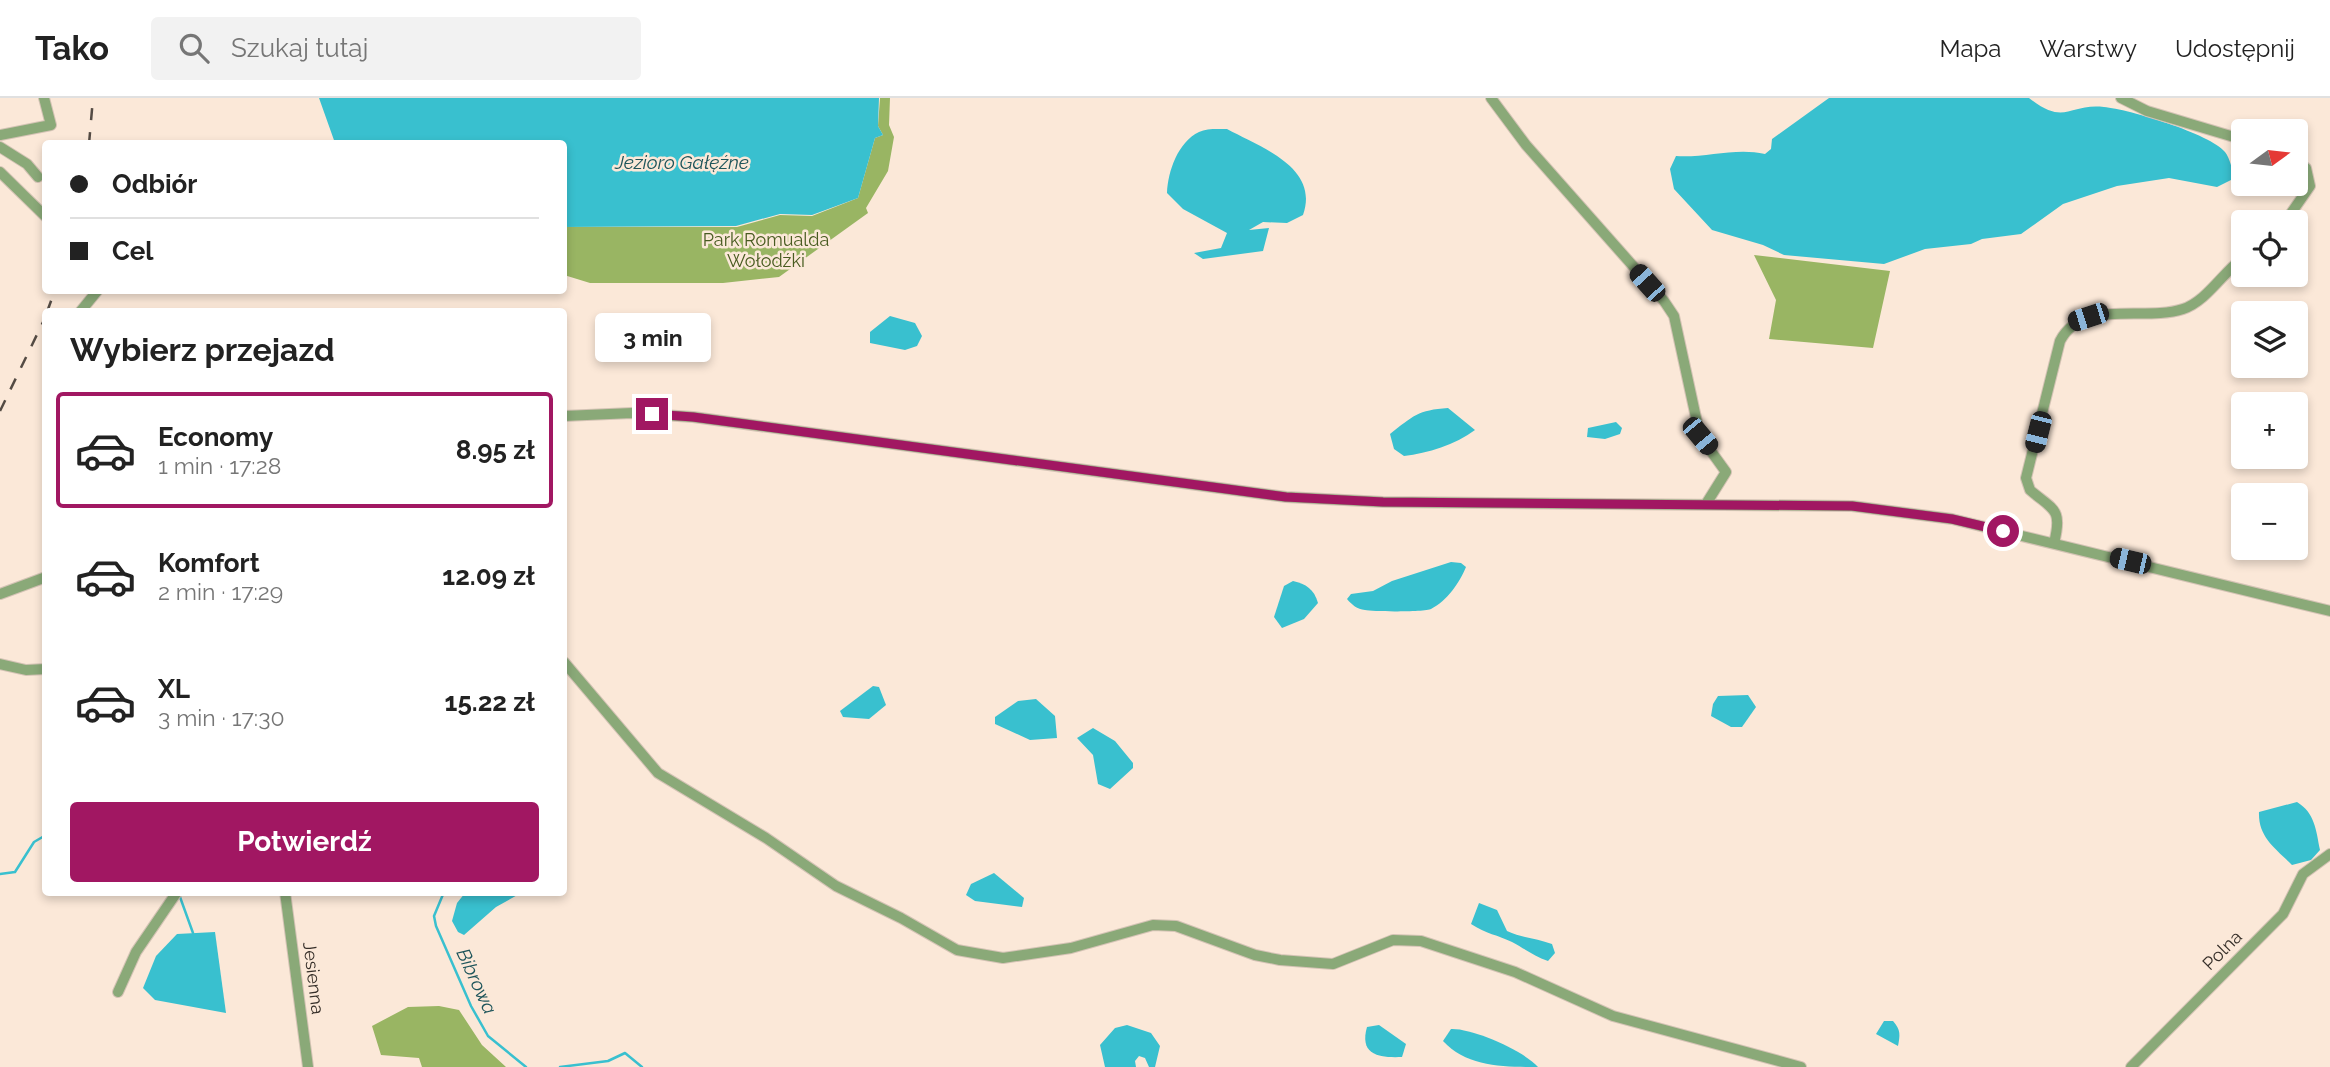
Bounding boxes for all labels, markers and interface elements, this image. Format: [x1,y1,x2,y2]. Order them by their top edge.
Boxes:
search box [151,17,641,80]
text: Tako [35,29,109,68]
icon: search [175,29,213,67]
text: Szukaj tutaj [231,33,368,63]
text: Mapa [1940,34,2001,63]
text: Warstwy [2039,34,2137,63]
text: Udostępnij [2175,34,2295,63]
north arrow [2231,119,2308,196]
map controls [2231,119,2308,560]
water label: Jezioro Gałęźne [614,151,749,173]
text: Odbiór [112,169,197,199]
button: locate [2231,210,2308,287]
park label: Park Romualda Wołodźki [703,229,829,271]
text: Cel [112,236,154,266]
car [1626,260,1669,306]
car [2065,301,2112,333]
button: layers [2231,301,2308,378]
callout: 3 min [594,313,710,362]
text: 3 min [623,324,683,351]
text: Wybierz przejazd [70,331,335,368]
button: + [2231,392,2308,469]
route end [636,398,668,430]
car [2023,409,2054,455]
car [1679,413,1722,459]
icon: car [74,419,137,482]
text: Economy [158,422,273,452]
text: 8.95 zł [456,435,535,465]
text: 1 min · 17:28 [158,452,281,479]
button: − [2231,483,2308,560]
route start [1987,515,2019,547]
icon: car [74,545,137,608]
car [2108,546,2153,576]
text: Komfort [158,548,260,578]
text: 12.09 zł [442,561,535,591]
text: 2 min · 17:29 [158,578,283,605]
icon: car [74,671,137,734]
text: XL [158,674,190,704]
text: 15.22 zł [445,687,535,717]
text: 3 min · 17:30 [158,704,285,731]
button: Potwierdź [70,802,539,882]
street label: Polna [2198,926,2246,974]
street label: Jesienna [299,940,329,1016]
water label: Bibrowa [452,945,502,1017]

